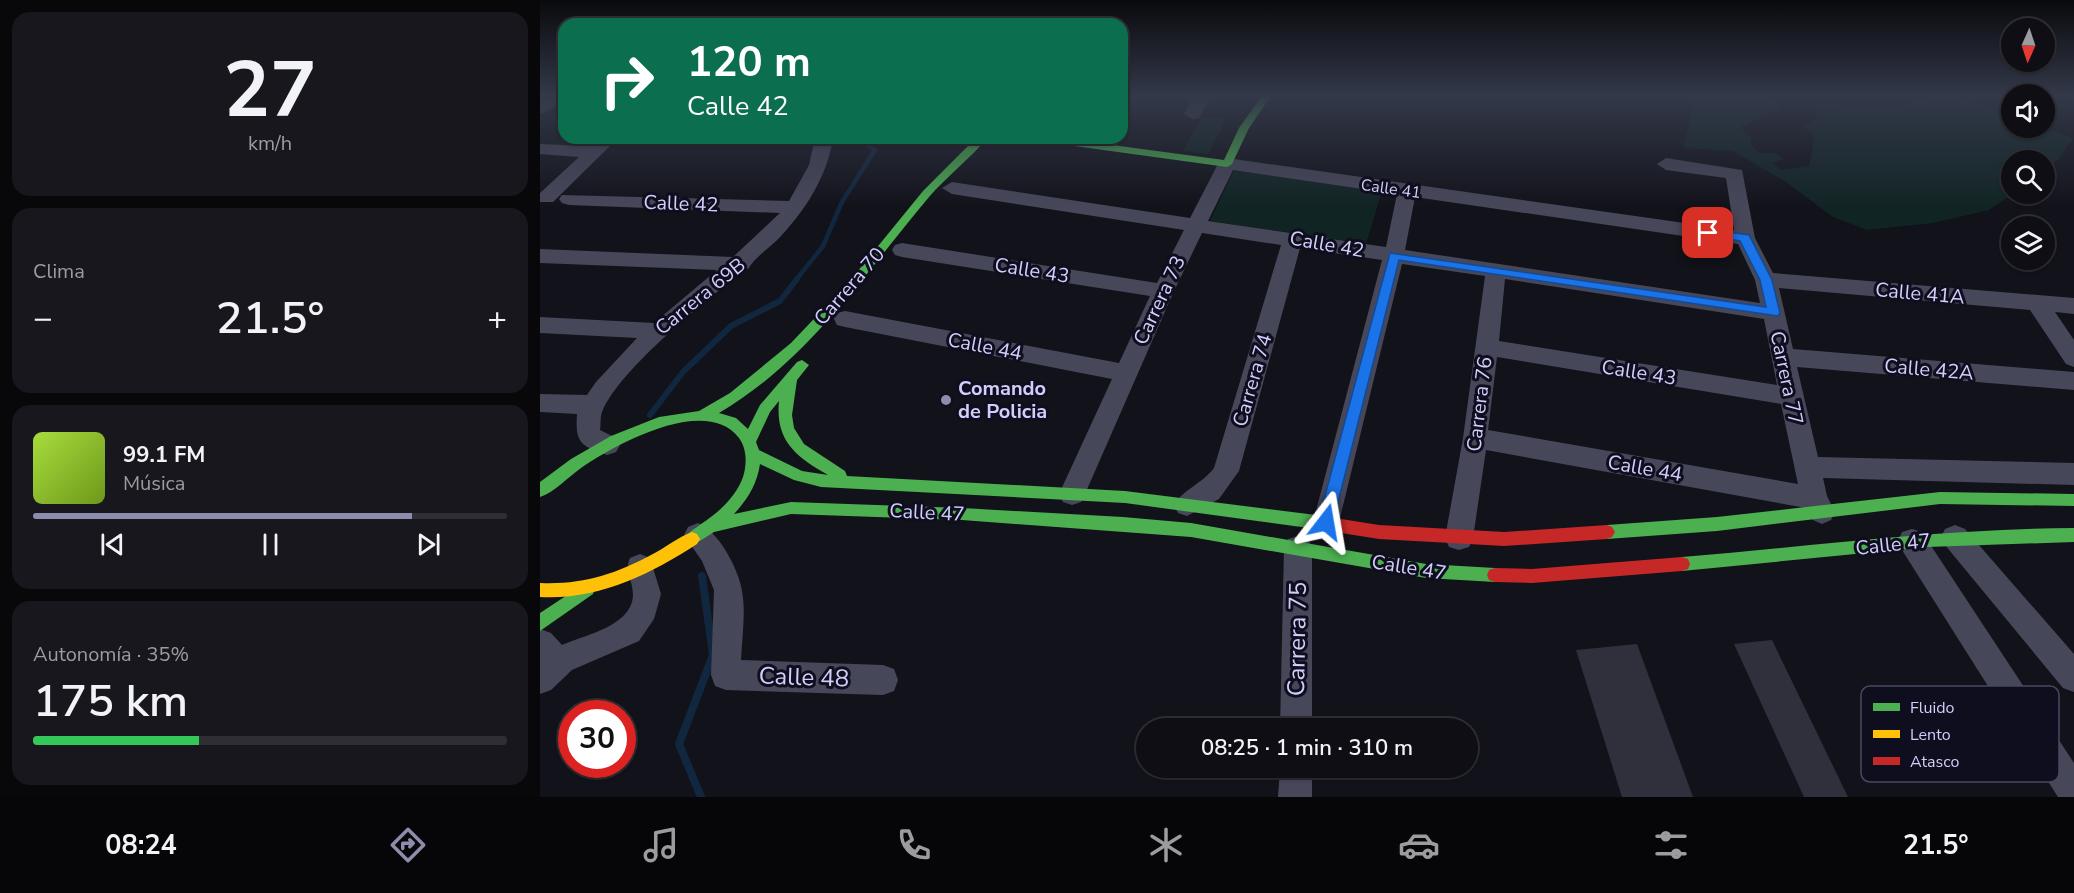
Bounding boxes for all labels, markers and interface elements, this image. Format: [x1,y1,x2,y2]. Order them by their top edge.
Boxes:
north arrow [2001,18,2055,72]
map controls [2001,18,2055,270]
text: 120 m [687,34,811,91]
text: 27 [223,37,317,144]
icon: right [588,42,666,120]
button: sound [2001,84,2055,138]
text: Calle 42 [687,88,789,125]
text: km/h [248,130,292,157]
button: search [2001,150,2055,204]
street label: Calle 41 [1360,174,1422,204]
street label: Calle 42 [643,189,719,218]
pin [1682,207,1733,258]
icon: arrive [1691,216,1724,249]
button: layers [2001,216,2055,270]
street label: Calle 42 [1288,225,1366,264]
street label: Carrera 70 [808,241,891,331]
street label: Calle 43 [993,251,1071,290]
street label: Carrera 73 [1127,251,1192,349]
street label: Carrera 69B [650,252,751,341]
text: Clima [33,258,85,285]
street label: Calle 41A [1874,276,1966,311]
text: 21.5° [216,288,324,349]
text: − [33,296,53,341]
text: + [487,296,507,341]
street label: Calle 44 [945,326,1024,367]
street label: Carrera 77 [1763,329,1810,428]
street label: Carrera 74 [1226,331,1279,430]
street label: Calle 42A [1883,352,1975,387]
street label: Calle 43 [1600,353,1678,392]
street label: Carrera 76 [1460,355,1499,453]
place label: Comando de Policia [958,375,1047,425]
marker: Comando de Policia [939,393,953,407]
text: 99.1 FM [123,440,205,470]
street label: Calle 44 [1606,449,1684,488]
text: Música [123,470,185,497]
position arrow [1294,490,1358,554]
street label: Calle 47 [889,497,965,528]
street label: Calle 47 [1854,527,1932,562]
icon: previous [96,528,129,561]
icon: pause [254,528,287,561]
icon: next [412,528,445,561]
street label: Calle 47 [1370,548,1448,587]
street label: Carrera 75 [1280,582,1314,696]
text: Autonomía · 35% [33,641,189,668]
street label: Calle 48 [758,659,850,695]
text: 175 km [33,671,188,732]
legend [1861,686,2059,782]
text: Fluido [1910,697,1955,719]
speed limit sign: 30 [558,700,636,778]
text: Lento [1910,724,1951,746]
text: 08:25 · 1 min · 310 m [1201,733,1413,763]
text: Atasco [1910,751,1959,773]
icon: directions [387,824,429,866]
icon: music [640,824,682,866]
icon: phone [893,824,935,866]
icon: climate [1145,824,1187,866]
icon: car [1398,824,1440,866]
icon: filters [1650,824,1692,866]
text: 08:24 [105,827,177,864]
text: 21.5° [1903,827,1969,864]

